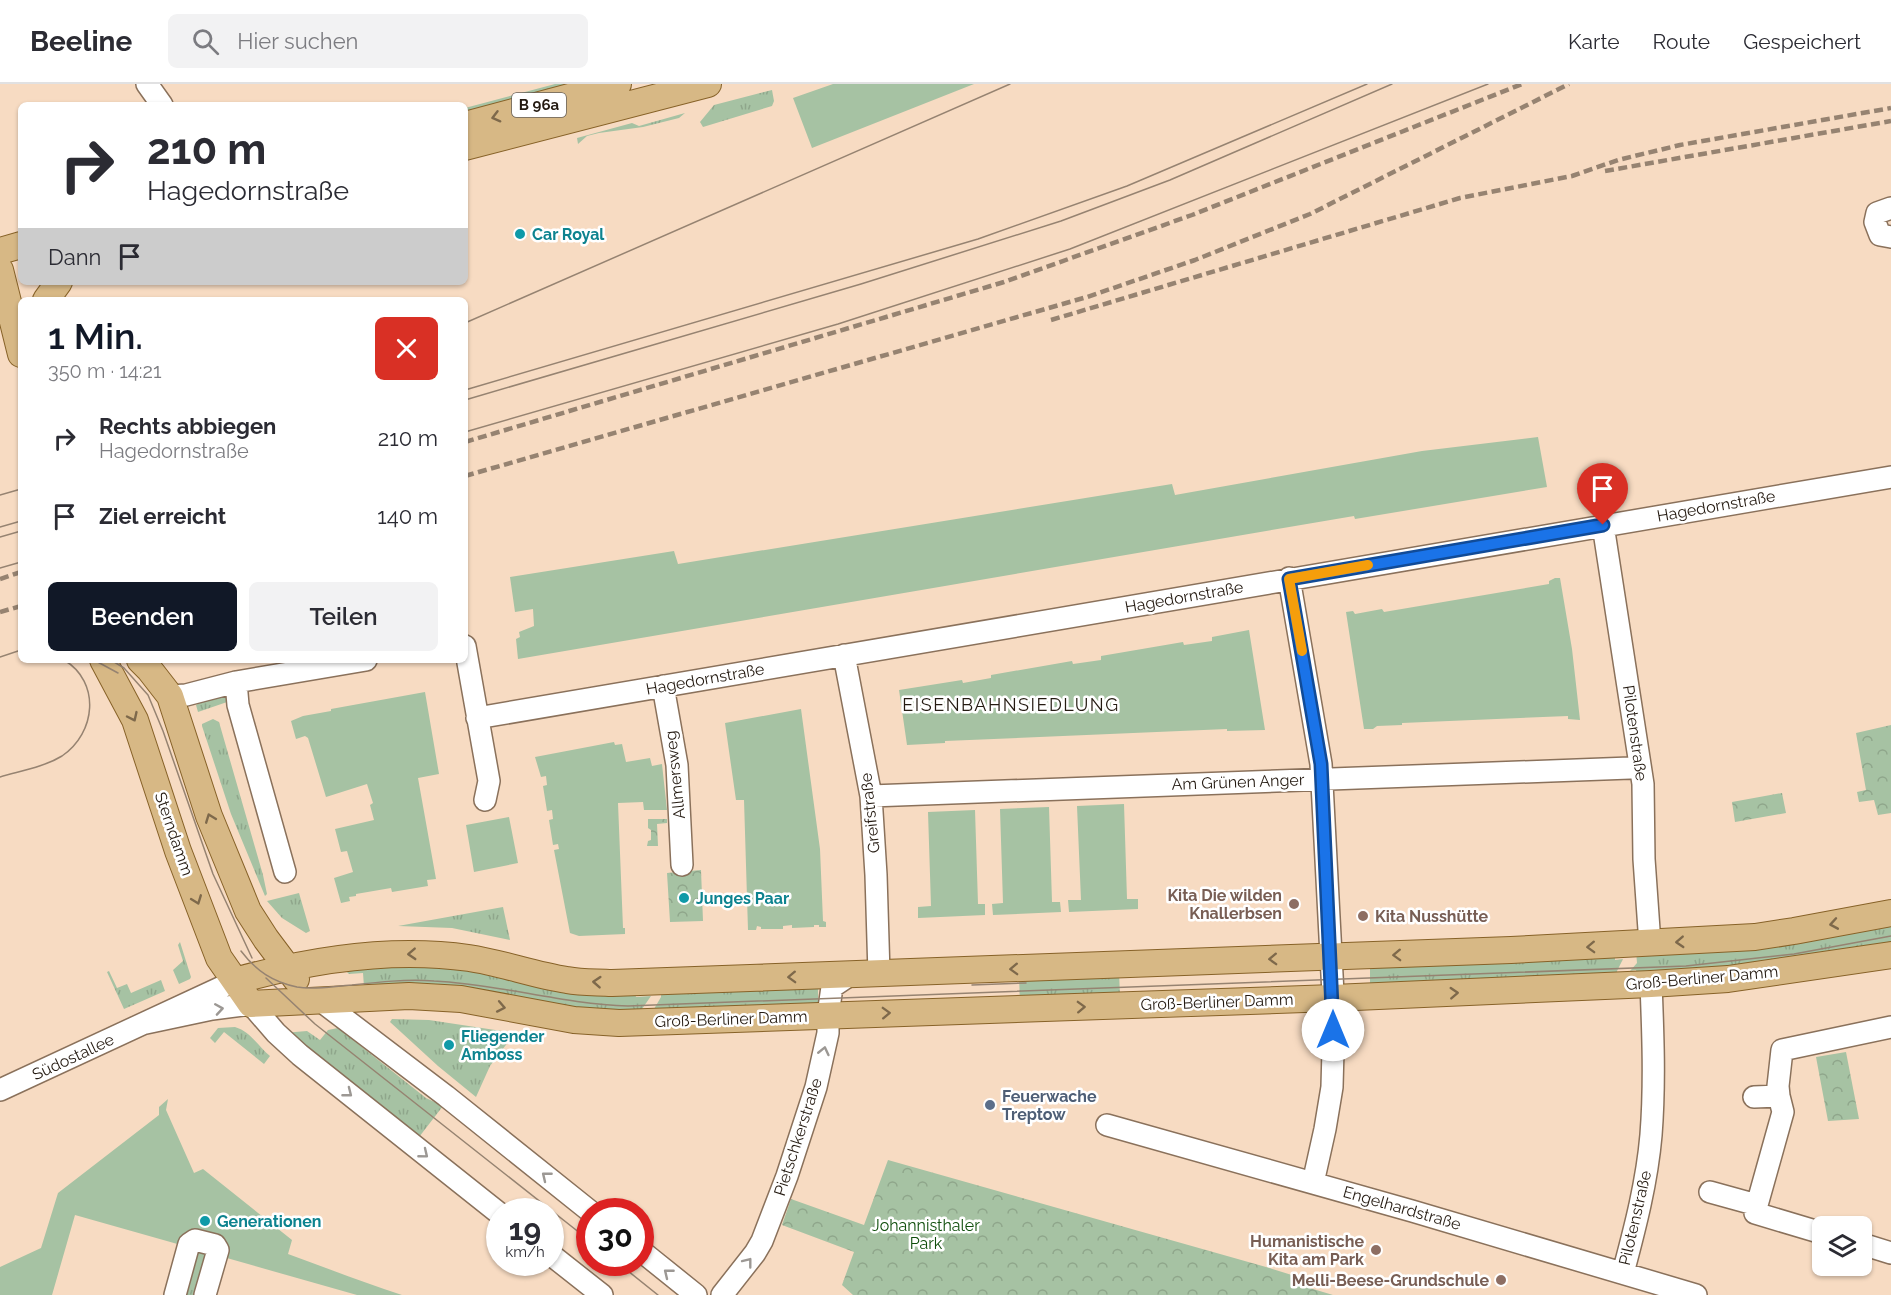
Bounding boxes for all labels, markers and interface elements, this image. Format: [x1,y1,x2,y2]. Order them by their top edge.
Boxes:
search box [168,14,588,68]
text: Beeline [30,25,132,58]
icon: search [189,25,222,58]
text: Hier suchen [237,28,358,54]
text: Karte [1568,29,1620,54]
text: Route [1653,29,1710,54]
text: Gespeichert [1743,29,1861,54]
road number: B 96a [512,93,566,117]
one-way arrow [491,109,501,122]
text: 210 m [147,125,266,174]
icon: right [48,126,126,204]
text: Hagedornstraße [147,175,349,206]
place label: Car Royal [532,225,605,244]
marker: Car Royal [513,227,527,241]
icon: arrive [113,240,146,273]
text: Dann [48,244,101,270]
text: 1 Min. [48,315,143,357]
button: close [375,317,438,380]
text: 350 m · 14:21 [48,359,162,383]
text: Rechts abbiegen [99,413,276,439]
icon: right [48,422,81,455]
text: 210 m [378,425,438,451]
text: Hagedornstraße [99,439,249,463]
pin [1577,463,1628,525]
icon: arrive [1586,472,1619,505]
street label: Hagedornstraße [1655,486,1777,526]
icon: arrive [48,500,81,533]
text: Ziel erreicht [99,503,226,529]
text: 140 m [377,503,438,529]
street label: Hagedornstraße [1123,577,1245,617]
button: Beenden [48,582,237,651]
button: Teilen [249,582,438,651]
street label: Hagedornstraße [644,659,766,699]
street label: Pilotenstraße [1619,684,1651,782]
district label: EISENBAHNSIEDLUNG [902,694,1120,715]
one-way arrow [125,710,137,721]
street label: Allmersweg [661,730,689,820]
street label: Am Grünen Anger [1171,770,1305,794]
street label: Greifstraße [856,772,884,854]
street label: Sterndamm [151,790,197,878]
one-way arrow [205,813,218,824]
place label: Kita Die wilden Knallerbsen [1167,886,1282,923]
place label: Junges Paar [696,889,789,908]
marker: Junges Paar [677,891,691,905]
one-way arrow [190,894,202,905]
marker: Kita Die wilden Knallerbsen [1287,897,1301,911]
place label: Kita Nusshütte [1375,907,1489,926]
marker: Kita Nusshütte [1356,909,1370,923]
one-way arrow [1829,918,1838,930]
one-way arrow [1675,936,1684,949]
one-way arrow [1587,940,1596,953]
one-way arrow [407,948,416,961]
one-way arrow [1392,948,1401,961]
one-way arrow [1268,953,1277,966]
street label: Groß-Berliner Damm [1625,962,1779,994]
one-way arrow [1009,963,1018,975]
one-way arrow [787,971,796,984]
one-way arrow [592,976,601,989]
one-way arrow [1450,986,1459,999]
street label: Groß-Berliner Damm [1140,990,1294,1014]
position arrow [1301,998,1365,1062]
one-way arrow [496,999,506,1012]
one-way arrow [1076,1000,1085,1013]
one-way arrow [214,1003,224,1015]
street label: Groß-Berliner Damm [654,1007,808,1031]
one-way arrow [882,1007,891,1019]
place label: Fliegender Amboss [461,1027,544,1064]
street label: Südostallee [29,1030,117,1084]
marker: Fliegender Amboss [442,1038,456,1052]
one-way arrow [817,1047,830,1057]
street label: Pietschkerstraße [770,1076,826,1198]
one-way arrow [341,1085,352,1096]
place label: Feuerwache Treptow [1002,1087,1097,1124]
marker: Feuerwache Treptow [983,1098,997,1112]
one-way arrow [417,1146,428,1157]
street label: Pilotenstraße [1615,1169,1655,1267]
one-way arrow [542,1172,553,1183]
street label: Engelhardstraße [1341,1182,1463,1234]
speed limit sign: 30 [576,1198,654,1276]
place label: Generationen [217,1212,322,1231]
text: 19 [509,1212,541,1247]
marker: Generationen [198,1214,212,1228]
park label: Johannisthaler Park [872,1216,980,1253]
map controls [1812,1216,1872,1276]
button: layers [1812,1216,1872,1276]
place label: Humanistische Kita am Park [1250,1232,1364,1269]
text: km/h [505,1243,545,1261]
marker: Humanistische Kita am Park [1369,1243,1383,1257]
one-way arrow [741,1257,752,1268]
one-way arrow [664,1269,675,1280]
place label: Melli-Beese-Grundschule [1292,1271,1489,1290]
marker: Melli-Beese-Grundschule [1494,1273,1508,1287]

